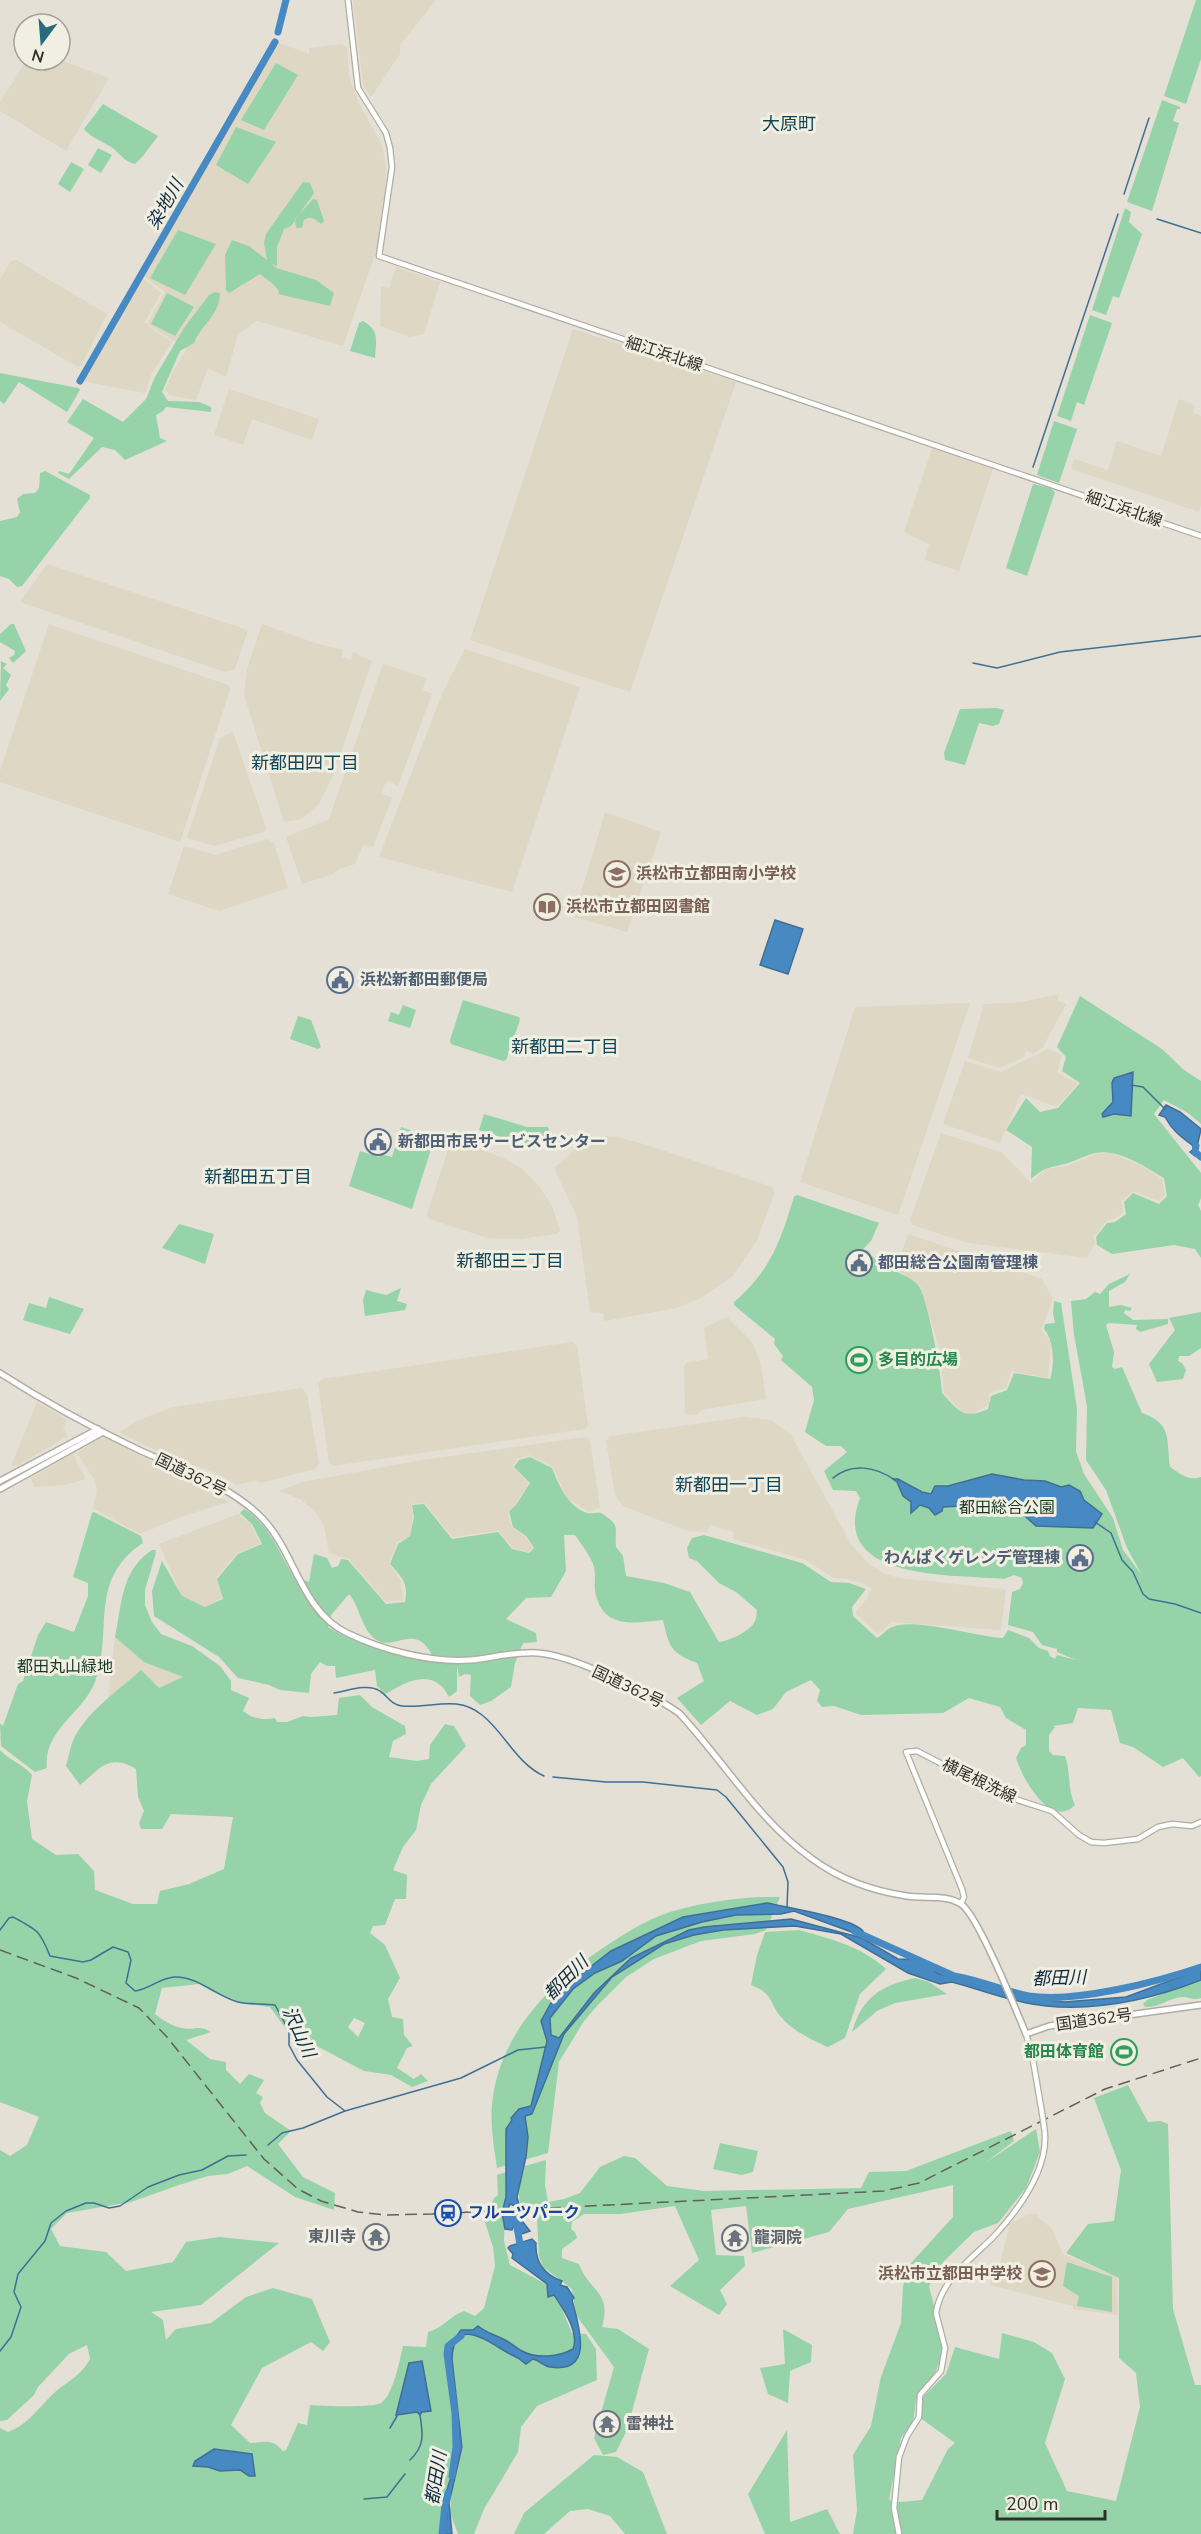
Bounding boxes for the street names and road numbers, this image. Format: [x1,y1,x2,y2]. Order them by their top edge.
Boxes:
street label: 細江浜北線 [623,331,705,377]
street label: 細江浜北線 [1083,486,1165,532]
street label: 国道362号 [152,1448,230,1502]
street label: 国道362号 [589,1661,667,1713]
street label: 横尾根洗線 [938,1754,1020,1808]
street label: 国道362号 [1054,2004,1134,2036]

